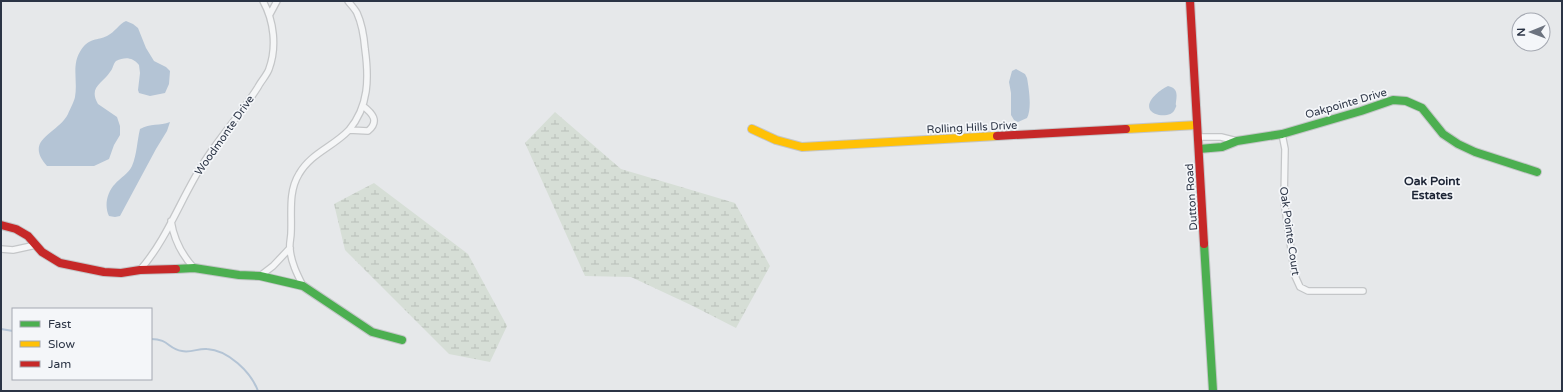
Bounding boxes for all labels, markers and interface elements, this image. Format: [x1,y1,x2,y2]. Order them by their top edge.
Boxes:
north arrow [1511,12,1551,52]
text: N [1515,28,1528,37]
street label: Oakpointe Drive [1304,86,1388,121]
street label: Woodmonte Drive [192,93,257,178]
street label: Rolling Hills Drive [926,119,1018,136]
street label: Dutton Road [1183,163,1200,231]
district label: Oak Point Estates [1404,174,1460,202]
street label: Oak Pointe Court [1277,186,1302,276]
legend [12,308,152,380]
text: Fast [48,317,72,331]
text: Slow [48,337,75,351]
text: Jam [48,357,71,371]

